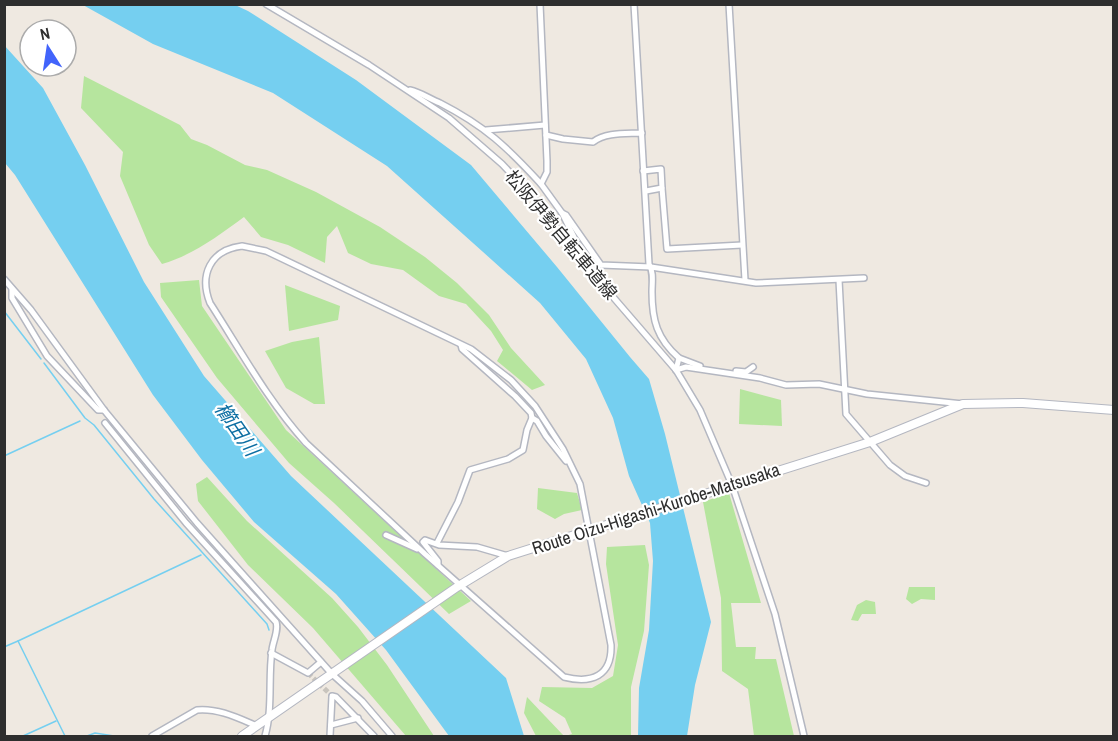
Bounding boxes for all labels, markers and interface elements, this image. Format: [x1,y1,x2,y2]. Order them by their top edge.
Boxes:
north arrow [18,18,78,78]
text: N [38,22,52,45]
street label: 松阪伊勢自転車道線 [500,165,623,305]
water label: 櫛田川 [209,396,267,463]
street label: Route Oizu-Higashi-Kurobe-Matsusaka [529,457,783,560]

